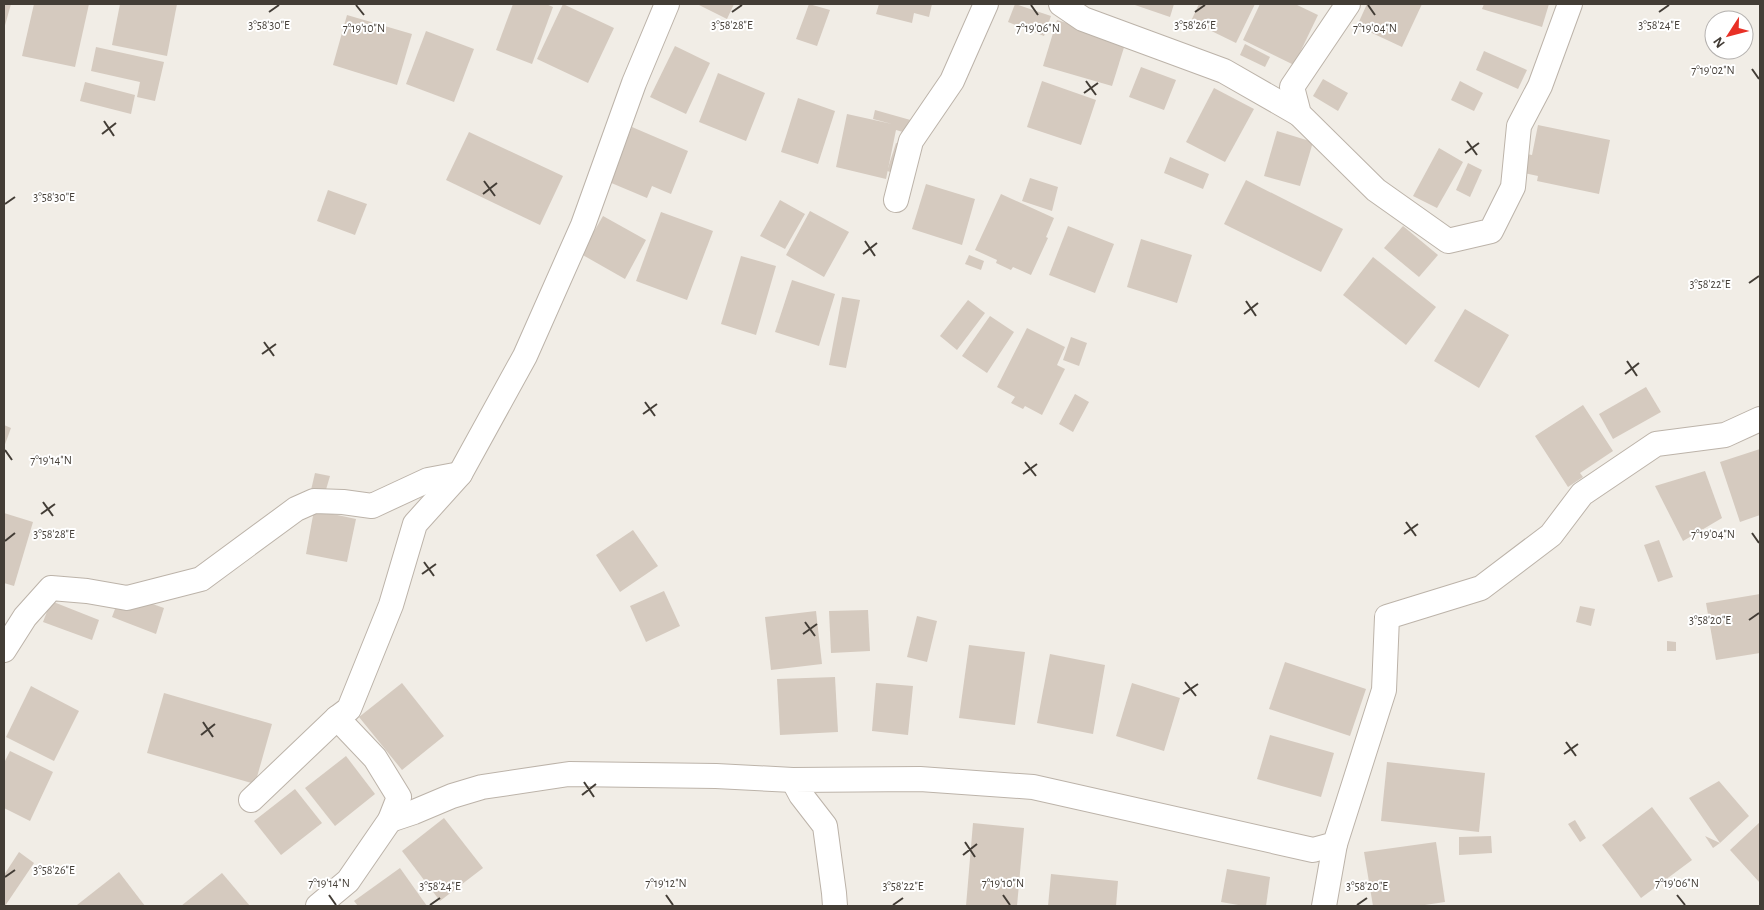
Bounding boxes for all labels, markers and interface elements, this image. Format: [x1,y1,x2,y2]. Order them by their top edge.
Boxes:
north arrow [1704,10,1754,60]
text: 3°58'30"E [248,19,290,31]
text: 3°58'28"E [711,19,753,31]
text: 3°58'26"E [1174,19,1216,31]
text: 3°58'24"E [1638,19,1680,31]
text: 7°19'10"N [343,22,385,34]
text: 7°19'06"N [1016,22,1060,34]
text: 7°19'04"N [1353,22,1397,34]
text: N [1711,34,1728,50]
text: 7°19'02"N [1691,64,1735,76]
text: 3°58'30"E [33,191,75,203]
text: 3°58'22"E [1689,278,1731,290]
text: 7°19'14"N [30,454,72,466]
text: 3°58'28"E [33,528,75,540]
text: 7°19'04"N [1691,528,1735,540]
text: 3°58'20"E [1689,614,1731,626]
text: 3°58'26"E [33,864,75,876]
text: 7°19'14"N [308,877,350,889]
text: 7°19'12"N [645,877,687,889]
text: 7°19'10"N [982,877,1024,889]
text: 7°19'06"N [1655,877,1699,889]
text: 3°58'24"E [419,880,461,892]
text: 3°58'22"E [882,880,924,892]
text: 3°58'20"E [1346,880,1388,892]

